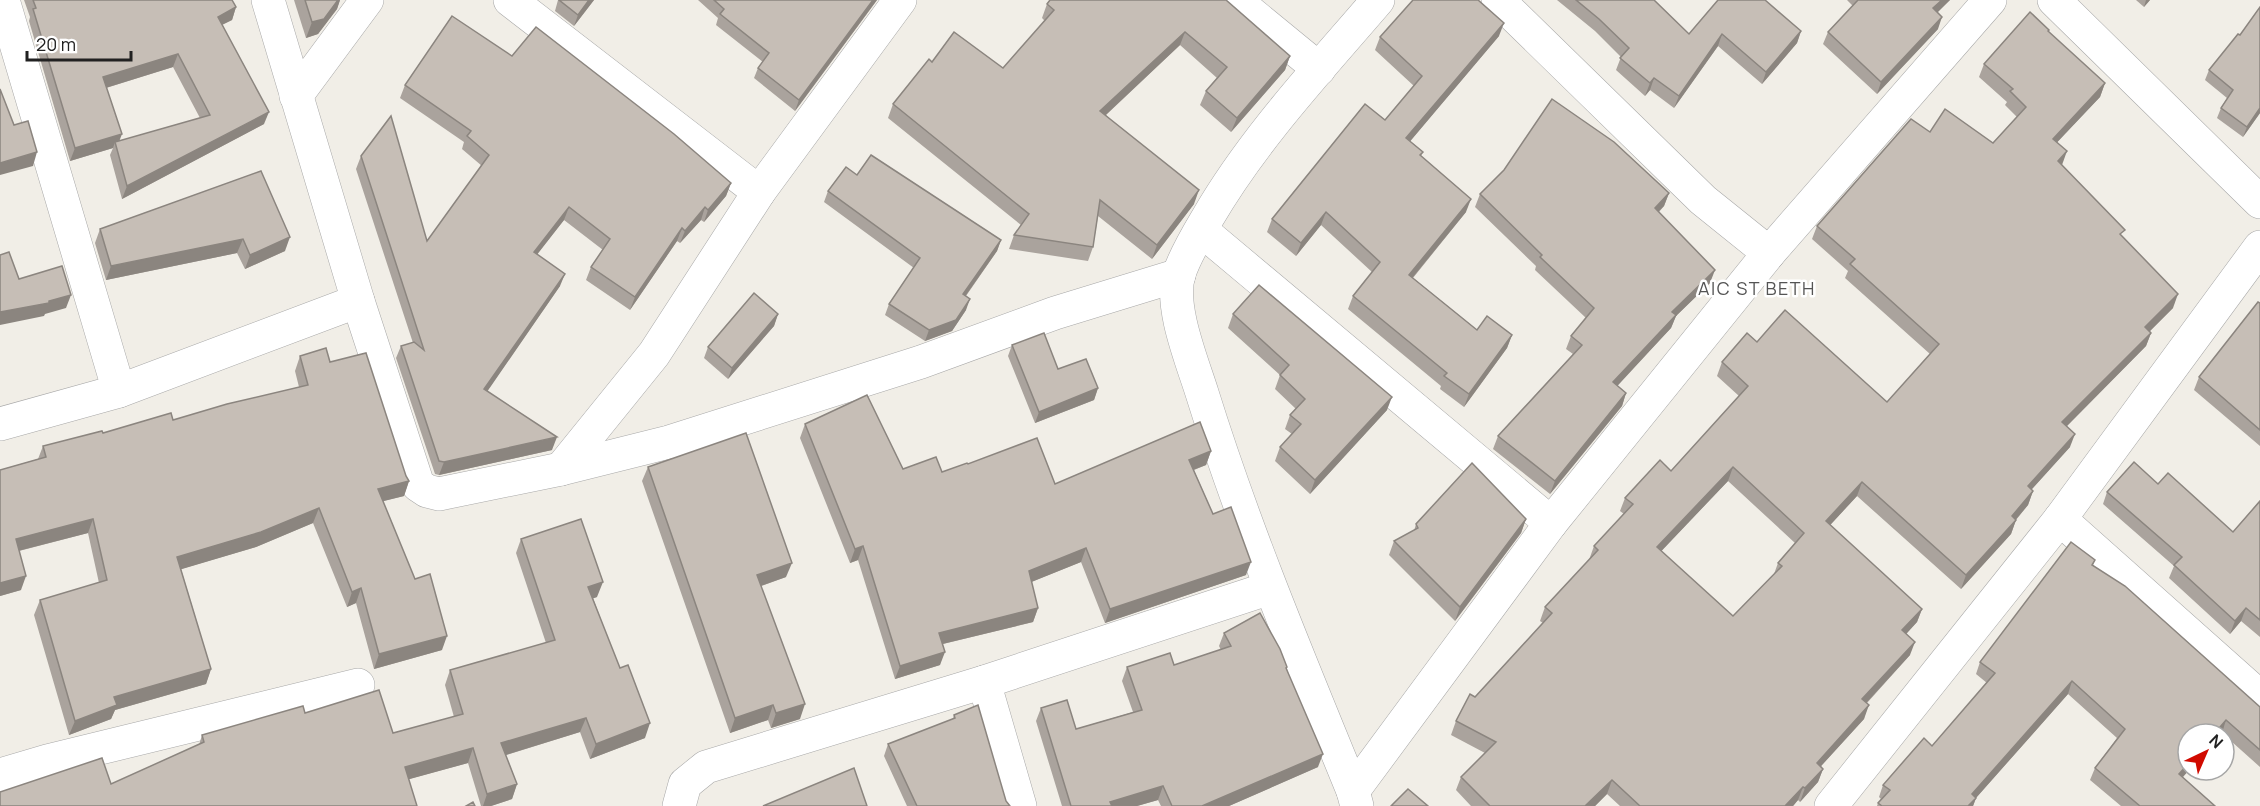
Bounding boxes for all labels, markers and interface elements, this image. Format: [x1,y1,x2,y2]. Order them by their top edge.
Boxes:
scale bar [27,24,130,62]
text: 20 m [36,32,76,56]
district label: AIC ST BETH [1698,276,1816,300]
north arrow [2176,722,2236,782]
text: N [2205,729,2228,753]

